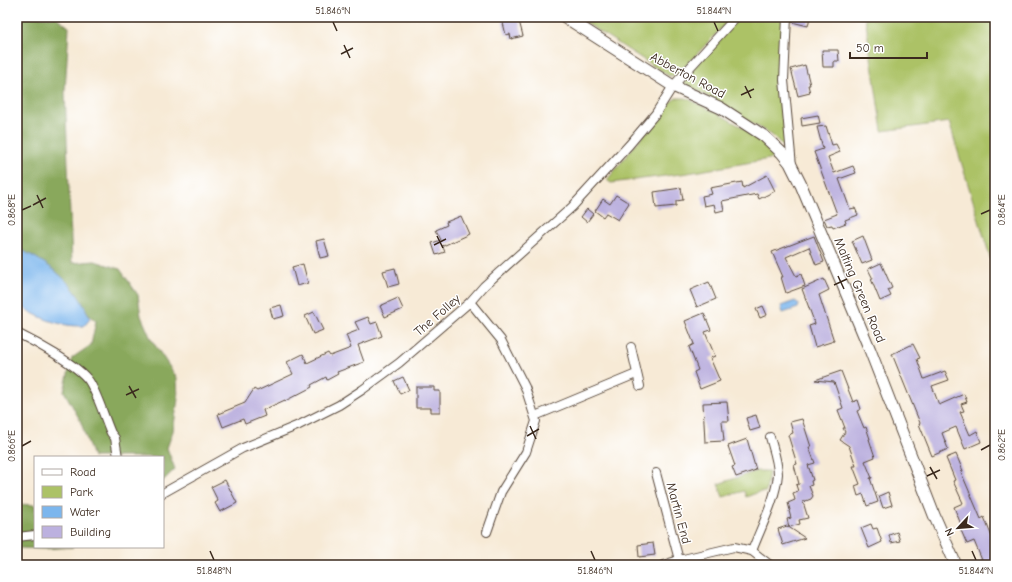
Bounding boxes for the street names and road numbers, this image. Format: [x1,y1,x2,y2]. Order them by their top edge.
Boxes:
street label: Abberton Road [648,49,728,101]
street label: Malting Green Road [831,235,889,345]
street label: The Folley [411,291,463,339]
street label: Martin End [664,481,694,545]

